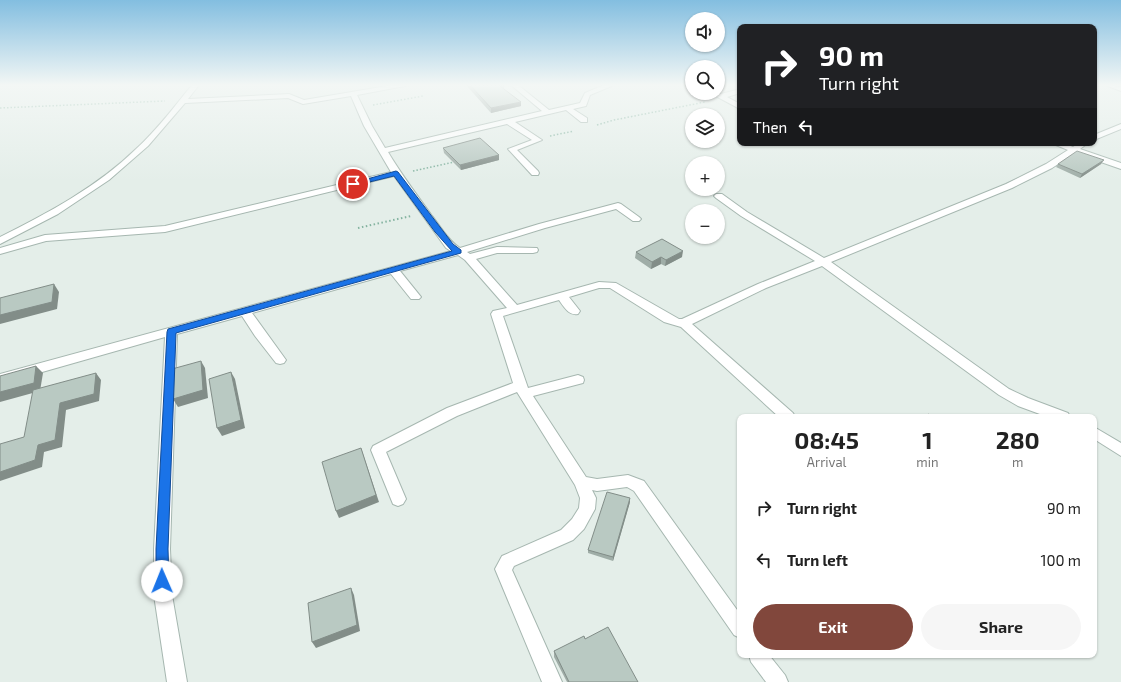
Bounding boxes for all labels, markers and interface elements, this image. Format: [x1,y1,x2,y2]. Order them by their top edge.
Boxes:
map controls [685,12,725,244]
button: sound [685,12,725,52]
text: 90 m [819,38,884,72]
icon: right [753,40,805,92]
button: search [685,60,725,100]
text: Turn right [819,72,899,94]
button: layers [685,108,725,148]
icon: left [795,116,817,138]
text: Then [753,118,787,136]
button: + [685,156,725,196]
pin [336,167,370,201]
icon: arrive [342,173,364,195]
button: − [685,204,725,244]
text: 08:45 [794,425,859,454]
text: 1 [922,425,933,454]
text: 280 [996,425,1040,454]
text: Arrival [807,454,846,470]
text: min [916,454,938,470]
text: m [1012,454,1023,470]
icon: right [753,497,775,519]
text: Turn right [787,499,857,517]
text: 90 m [1047,499,1081,517]
icon: left [753,549,775,571]
text: Turn left [787,551,848,569]
text: 100 m [1040,551,1081,569]
position arrow [141,560,183,602]
button: Exit [753,604,913,650]
button: Share [921,604,1081,650]

